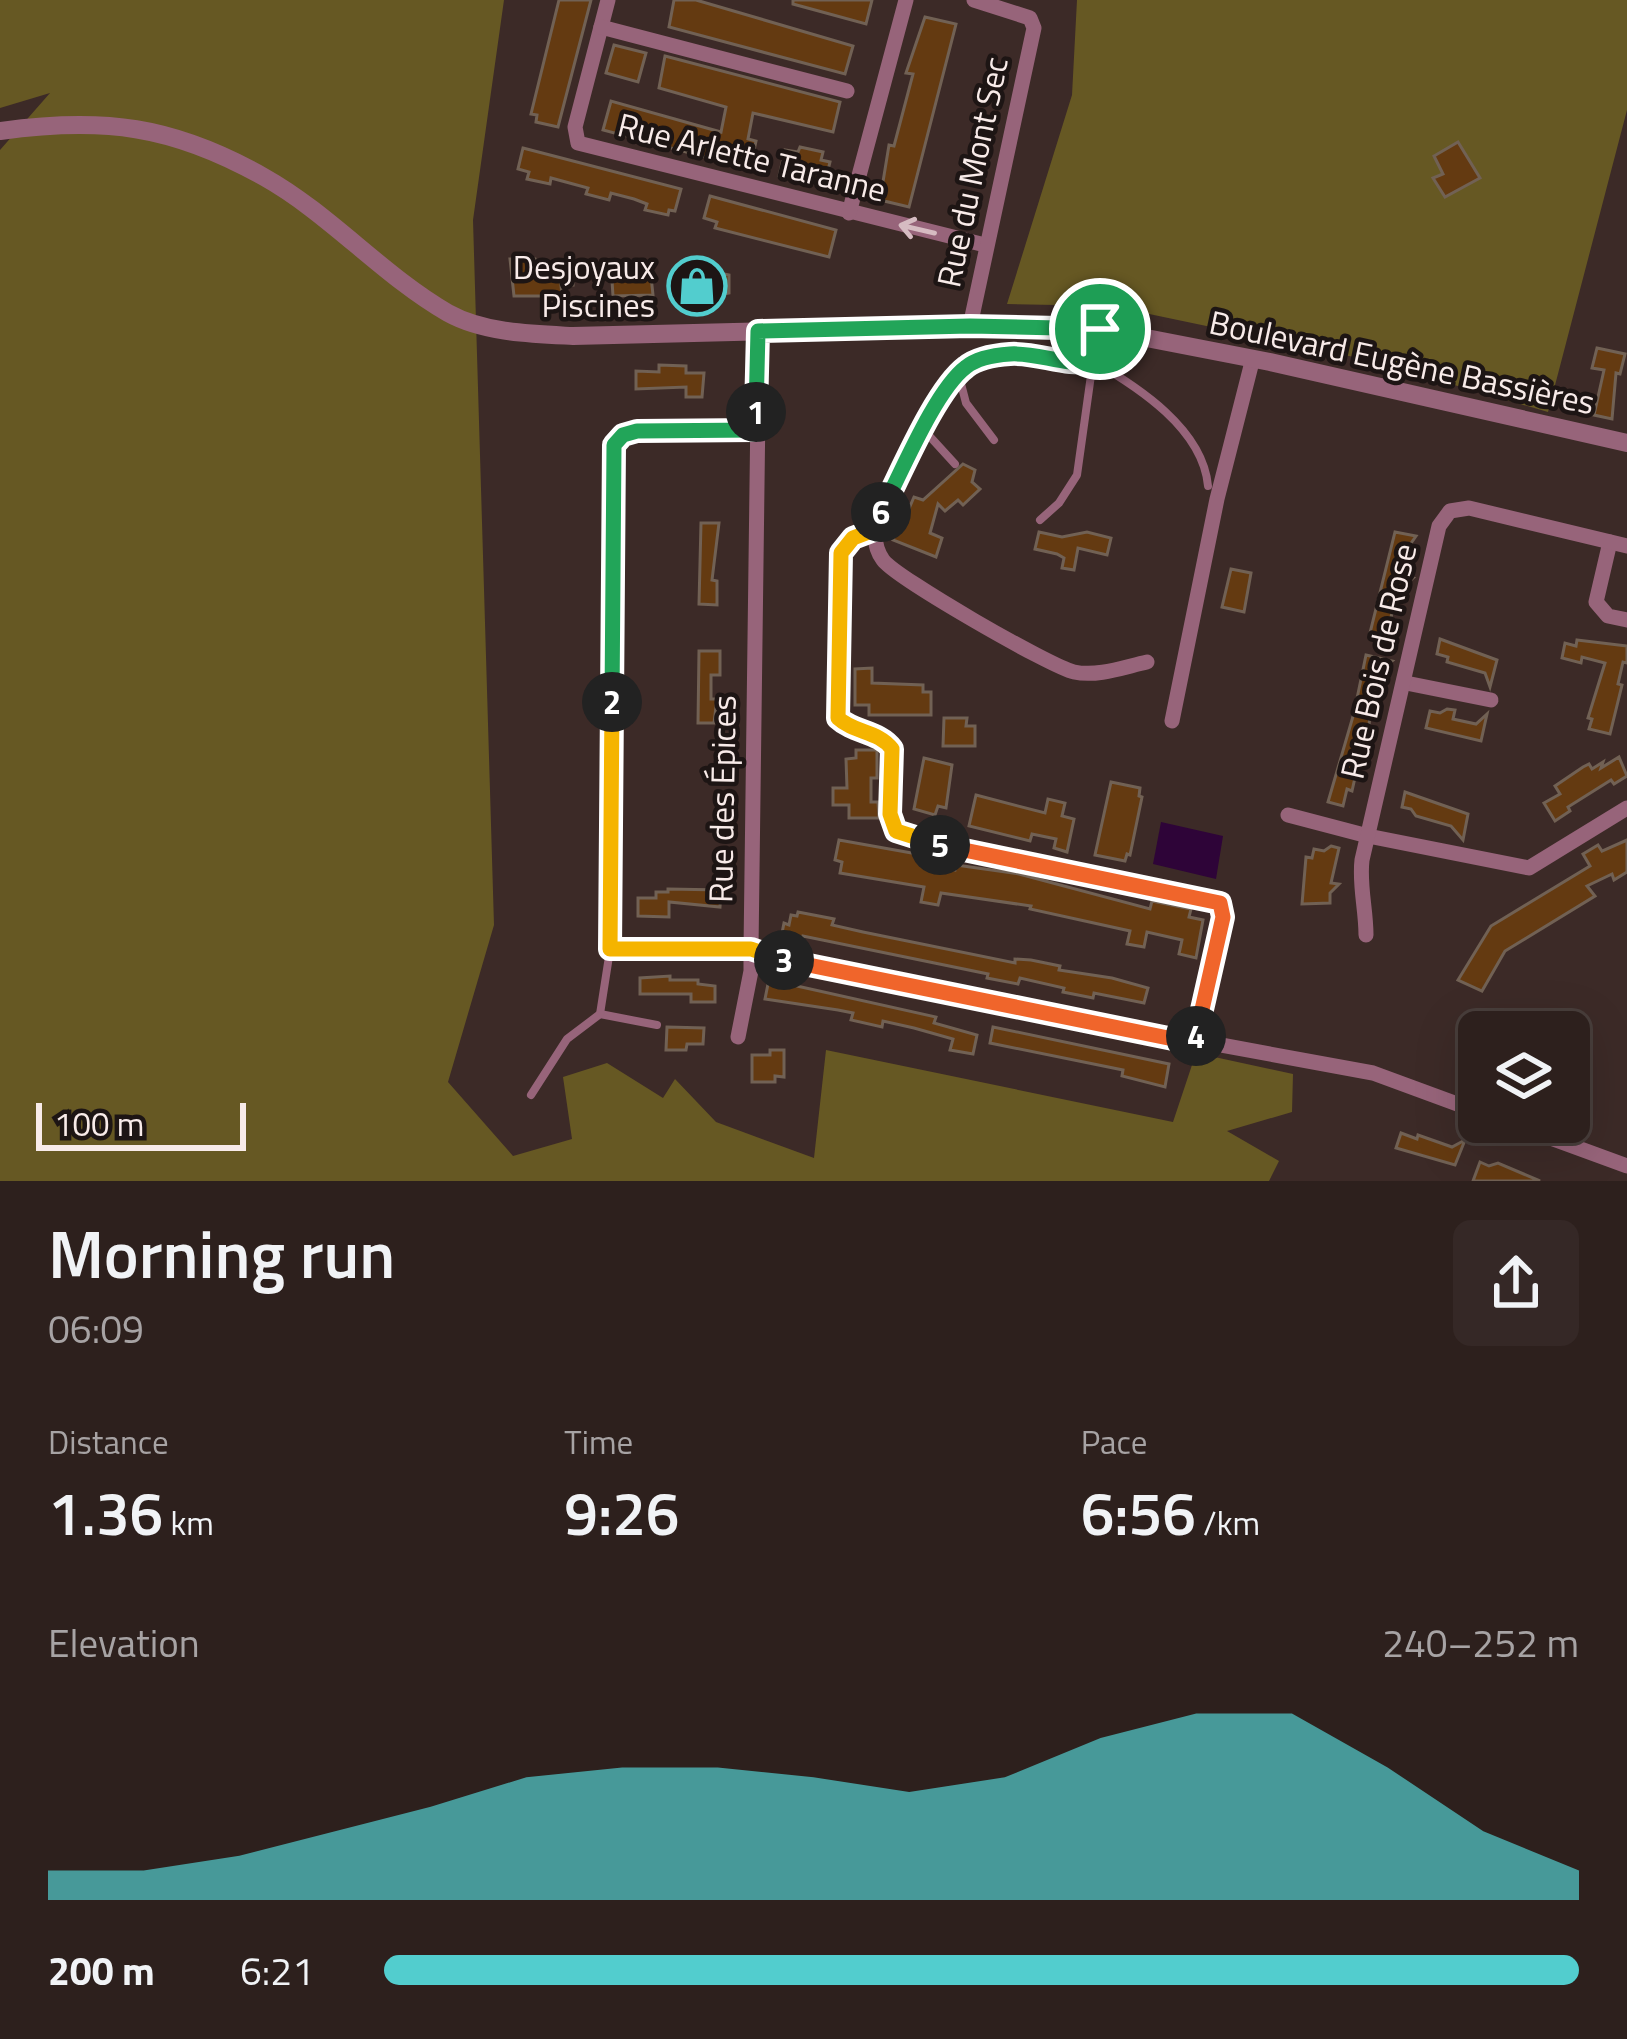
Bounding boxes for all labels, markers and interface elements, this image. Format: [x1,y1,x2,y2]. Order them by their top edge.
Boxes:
street label: Rue du Mont Sec [923,52,1021,292]
street label: Rue Arlette Taranne [613,99,891,215]
one-way arrow [898,217,936,239]
place label: Desjoyaux Piscines [513,242,655,330]
shop icon: Desjoyaux Piscines [666,255,728,317]
pin [1049,278,1151,380]
icon: arrive [1067,296,1133,362]
street label: Boulevard Eugène Bassières [1205,297,1599,427]
pin: 1 [726,382,786,442]
text: 1 [747,387,765,437]
pin: 6 [851,482,911,542]
text: 6 [872,487,890,537]
street label: Rue Bois de Rose [1327,538,1429,784]
pin: 2 [582,672,642,732]
text: 2 [603,677,621,727]
street label: Rue des Épices [695,695,749,903]
pin: 5 [910,815,970,875]
text: 5 [931,820,949,870]
pin: 3 [754,930,814,990]
text: 3 [775,935,793,985]
pin: 4 [1166,1006,1226,1066]
text: 4 [1187,1011,1205,1061]
map controls [1458,1011,1590,1143]
button: layers [1458,1011,1590,1143]
scale bar [36,1097,246,1150]
text: 100 m [54,1099,144,1149]
text: Morning run [48,1203,395,1304]
button: share [1453,1220,1579,1346]
text: 06:09 [48,1299,144,1358]
text: Distance [48,1417,169,1467]
text: Time [564,1417,633,1467]
text: Pace [1081,1417,1147,1467]
text: 1.36 [48,1467,163,1558]
text: 9:26 [564,1467,679,1558]
text: 6:56 [1081,1467,1196,1558]
text: km [163,1498,214,1548]
text: /km [1196,1498,1260,1548]
text: Elevation [48,1613,200,1672]
text: 240–252 m [1382,1613,1579,1672]
text: 200 m [48,1941,155,2000]
text: 6:21 [240,1941,314,2000]

